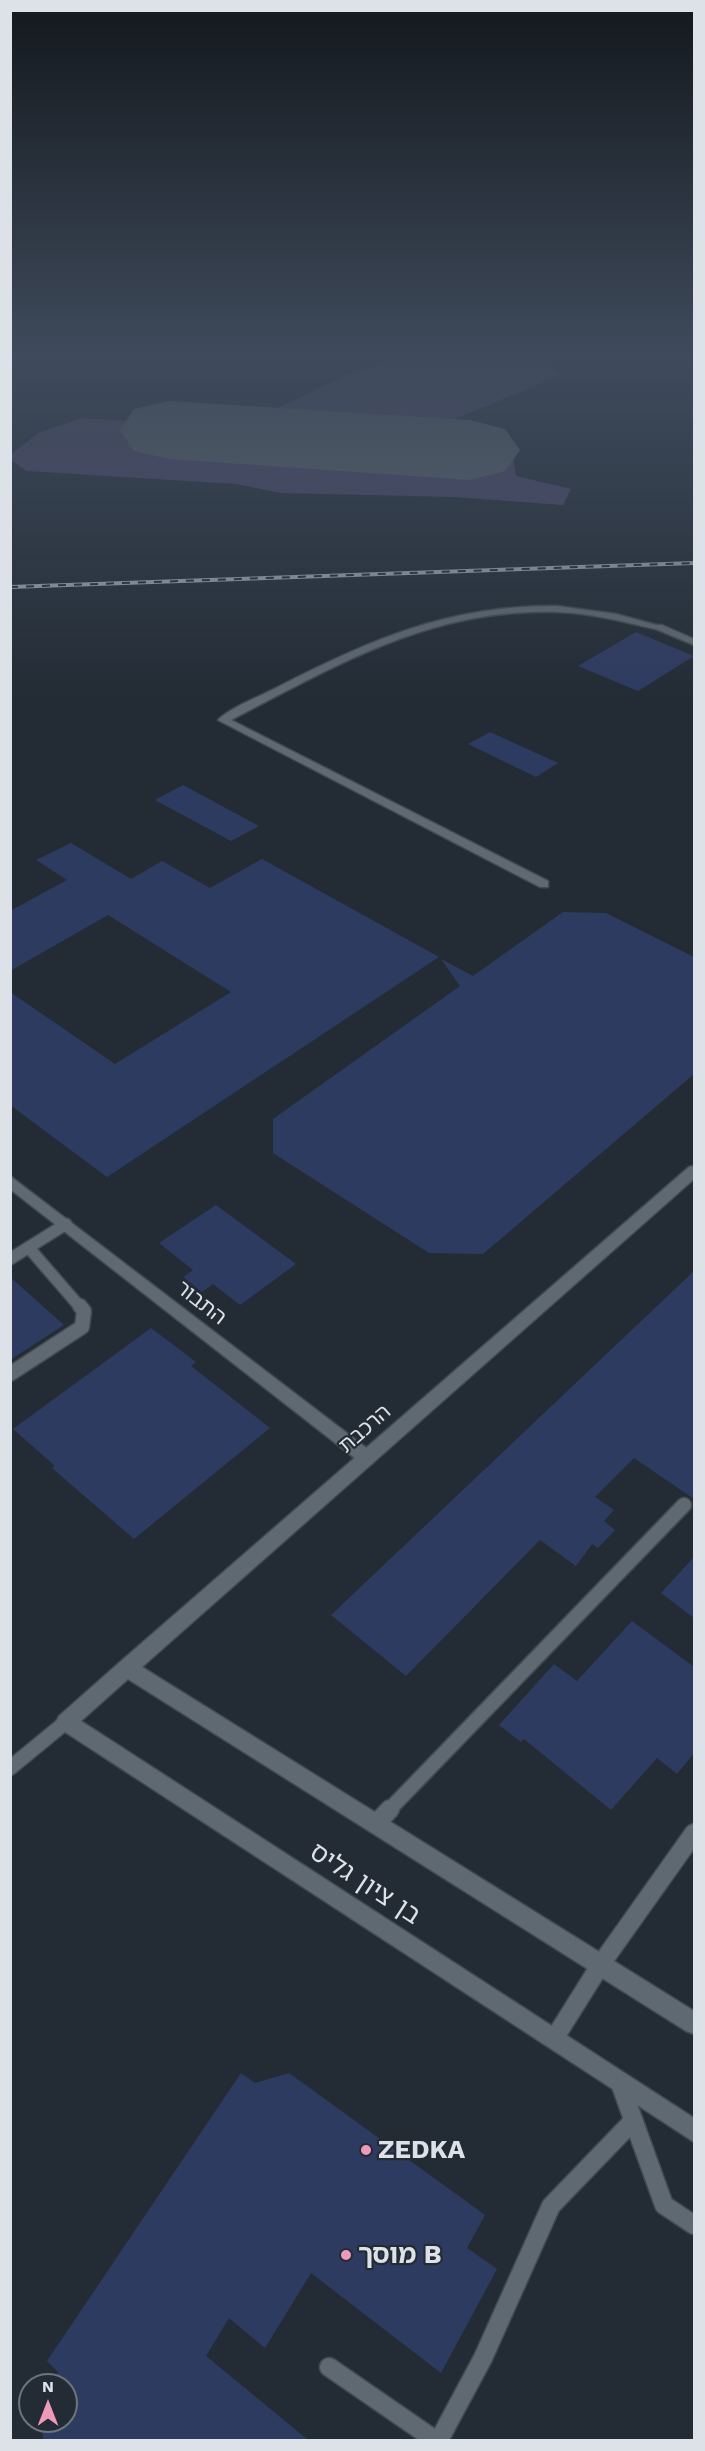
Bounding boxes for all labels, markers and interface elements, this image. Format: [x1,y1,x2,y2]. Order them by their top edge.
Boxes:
street label: התבור [171,1276,231,1330]
street label: הרכבת [334,1399,396,1459]
street label: בן ציון גליס [304,1837,426,1931]
place label: ZEDKA [378,2134,465,2166]
marker: ZEDKA [359,2143,373,2157]
place label: מוסך B [358,2239,442,2271]
marker: מוסך B [339,2248,353,2262]
north arrow [18,2373,78,2433]
text: N [42,2377,54,2396]

